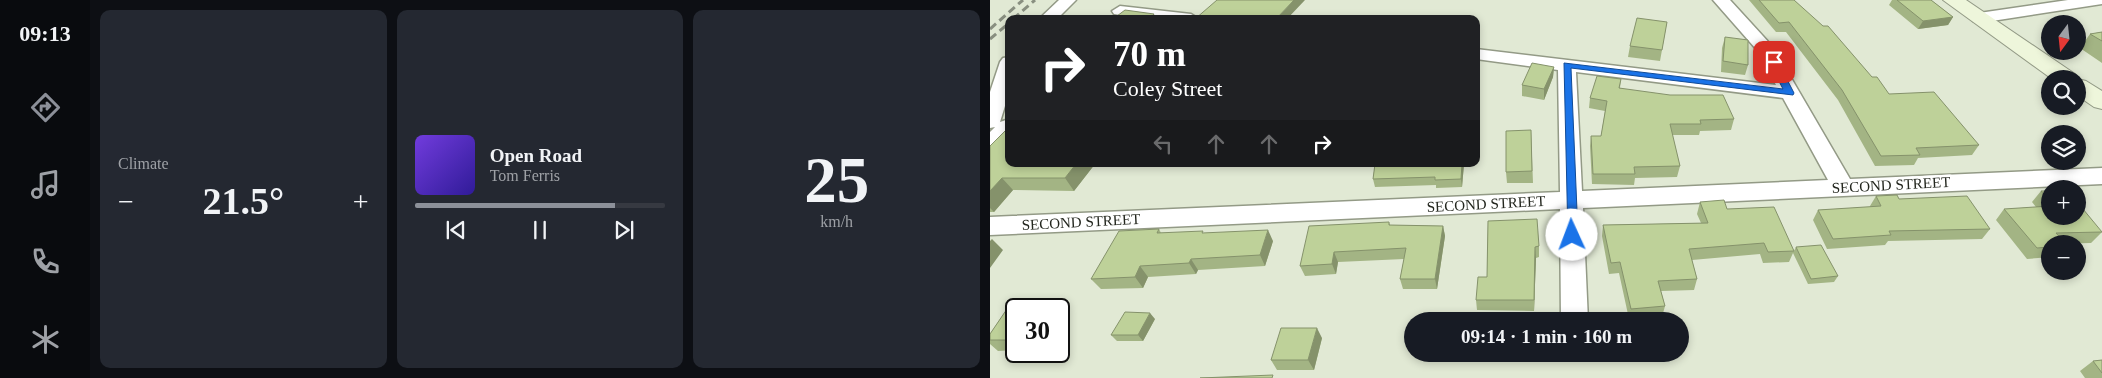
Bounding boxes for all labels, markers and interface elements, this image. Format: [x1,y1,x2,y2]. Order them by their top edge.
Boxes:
north arrow [2041,15,2086,60]
map controls [2041,15,2086,280]
text: 09:13 [19,21,71,46]
icon: right [1030,35,1095,100]
text: 70 m [1113,35,1186,74]
pin [1753,41,1795,83]
icon: arrive [1760,48,1788,76]
button: search [2041,70,2086,115]
text: Coley Street [1113,76,1222,101]
icon: directions [28,90,63,125]
button: layers [2041,125,2086,170]
icon: left [1149,130,1177,158]
icon: ahead [1202,130,1230,158]
icon: ahead [1255,130,1283,158]
icon: right [1308,130,1336,158]
text: 25 [804,144,869,216]
text: Open Road [490,145,582,166]
text: Climate [118,155,169,172]
icon: music [28,167,63,202]
text: Tom Ferris [490,167,560,184]
street label: SECOND STREET [1831,174,1951,196]
text: 21.5° [202,180,284,222]
button: + [2041,180,2086,225]
text: − [118,186,134,217]
text: + [353,186,369,217]
street label: SECOND STREET [1426,193,1546,215]
position arrow [1545,208,1597,260]
street label: SECOND STREET [1021,211,1141,233]
text: km/h [820,213,853,230]
icon: previous [442,216,470,244]
icon: pause [526,216,554,244]
icon: next [610,216,638,244]
button: − [2041,235,2086,280]
icon: phone [28,244,63,279]
speed limit sign: 30 [1005,298,1070,363]
icon: climate [28,322,63,357]
text: 09:14 · 1 min · 160 m [1461,326,1632,347]

